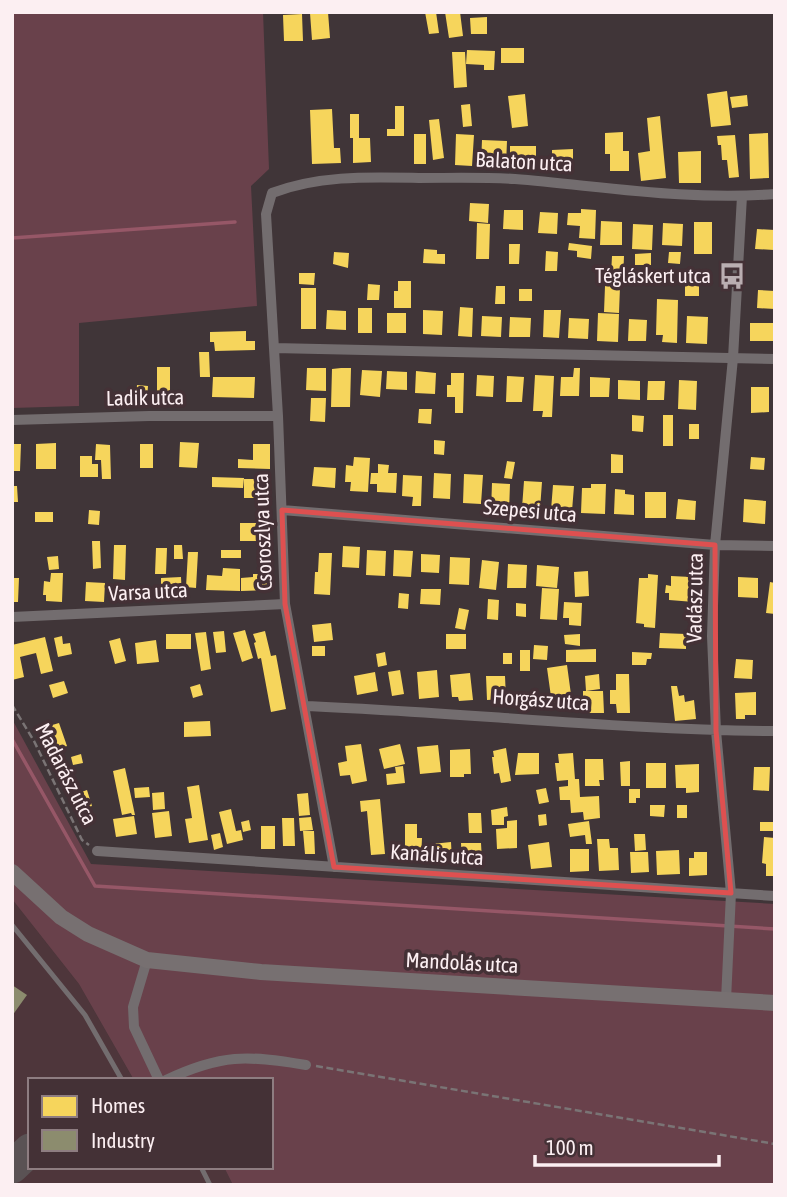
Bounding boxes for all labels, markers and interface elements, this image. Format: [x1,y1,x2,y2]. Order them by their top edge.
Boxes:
street label: Balaton utca [475,146,573,176]
bus stop icon: Tégláskert utca [717,261,747,291]
place label: Tégláskert utca [595,263,711,287]
street label: Ladik utca [106,384,184,410]
street label: Csoroszlya utca [248,473,276,591]
street label: Szepesi utca [482,494,578,526]
street label: Vadász utca [681,553,707,643]
street label: Varsa utca [108,577,188,605]
street label: Horgász utca [492,684,590,714]
street label: Madarász utca [31,719,103,828]
street label: Kanális utca [389,839,485,869]
street label: Mandolás utca [405,947,519,977]
legend [28,1078,273,1169]
text: Homes [91,1093,145,1117]
scale bar [535,1124,719,1168]
text: Industry [91,1128,155,1152]
text: 100 m [546,1135,594,1159]

